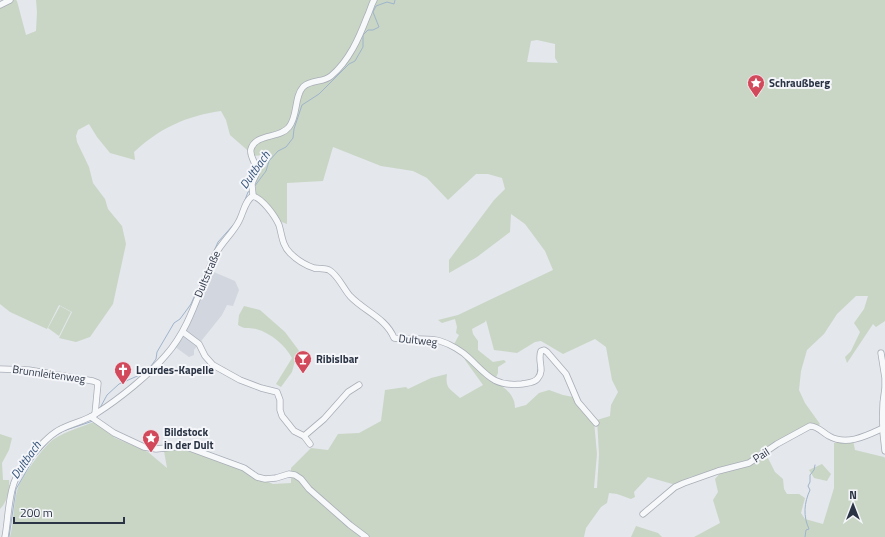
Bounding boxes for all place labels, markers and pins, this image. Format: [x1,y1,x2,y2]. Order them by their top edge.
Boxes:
place icon: Schraußberg [746,73,766,98]
place label: Schraußberg [769,75,830,91]
bar icon: Ribislbar [293,349,313,374]
place label: Ribislbar [316,351,358,367]
church icon: Lourdes-Kapelle [113,360,133,385]
place label: Lourdes-Kapelle [136,362,214,378]
place label: Bildstock in der Dult [164,424,214,453]
place icon: Bildstock in der Dult [141,428,161,453]

